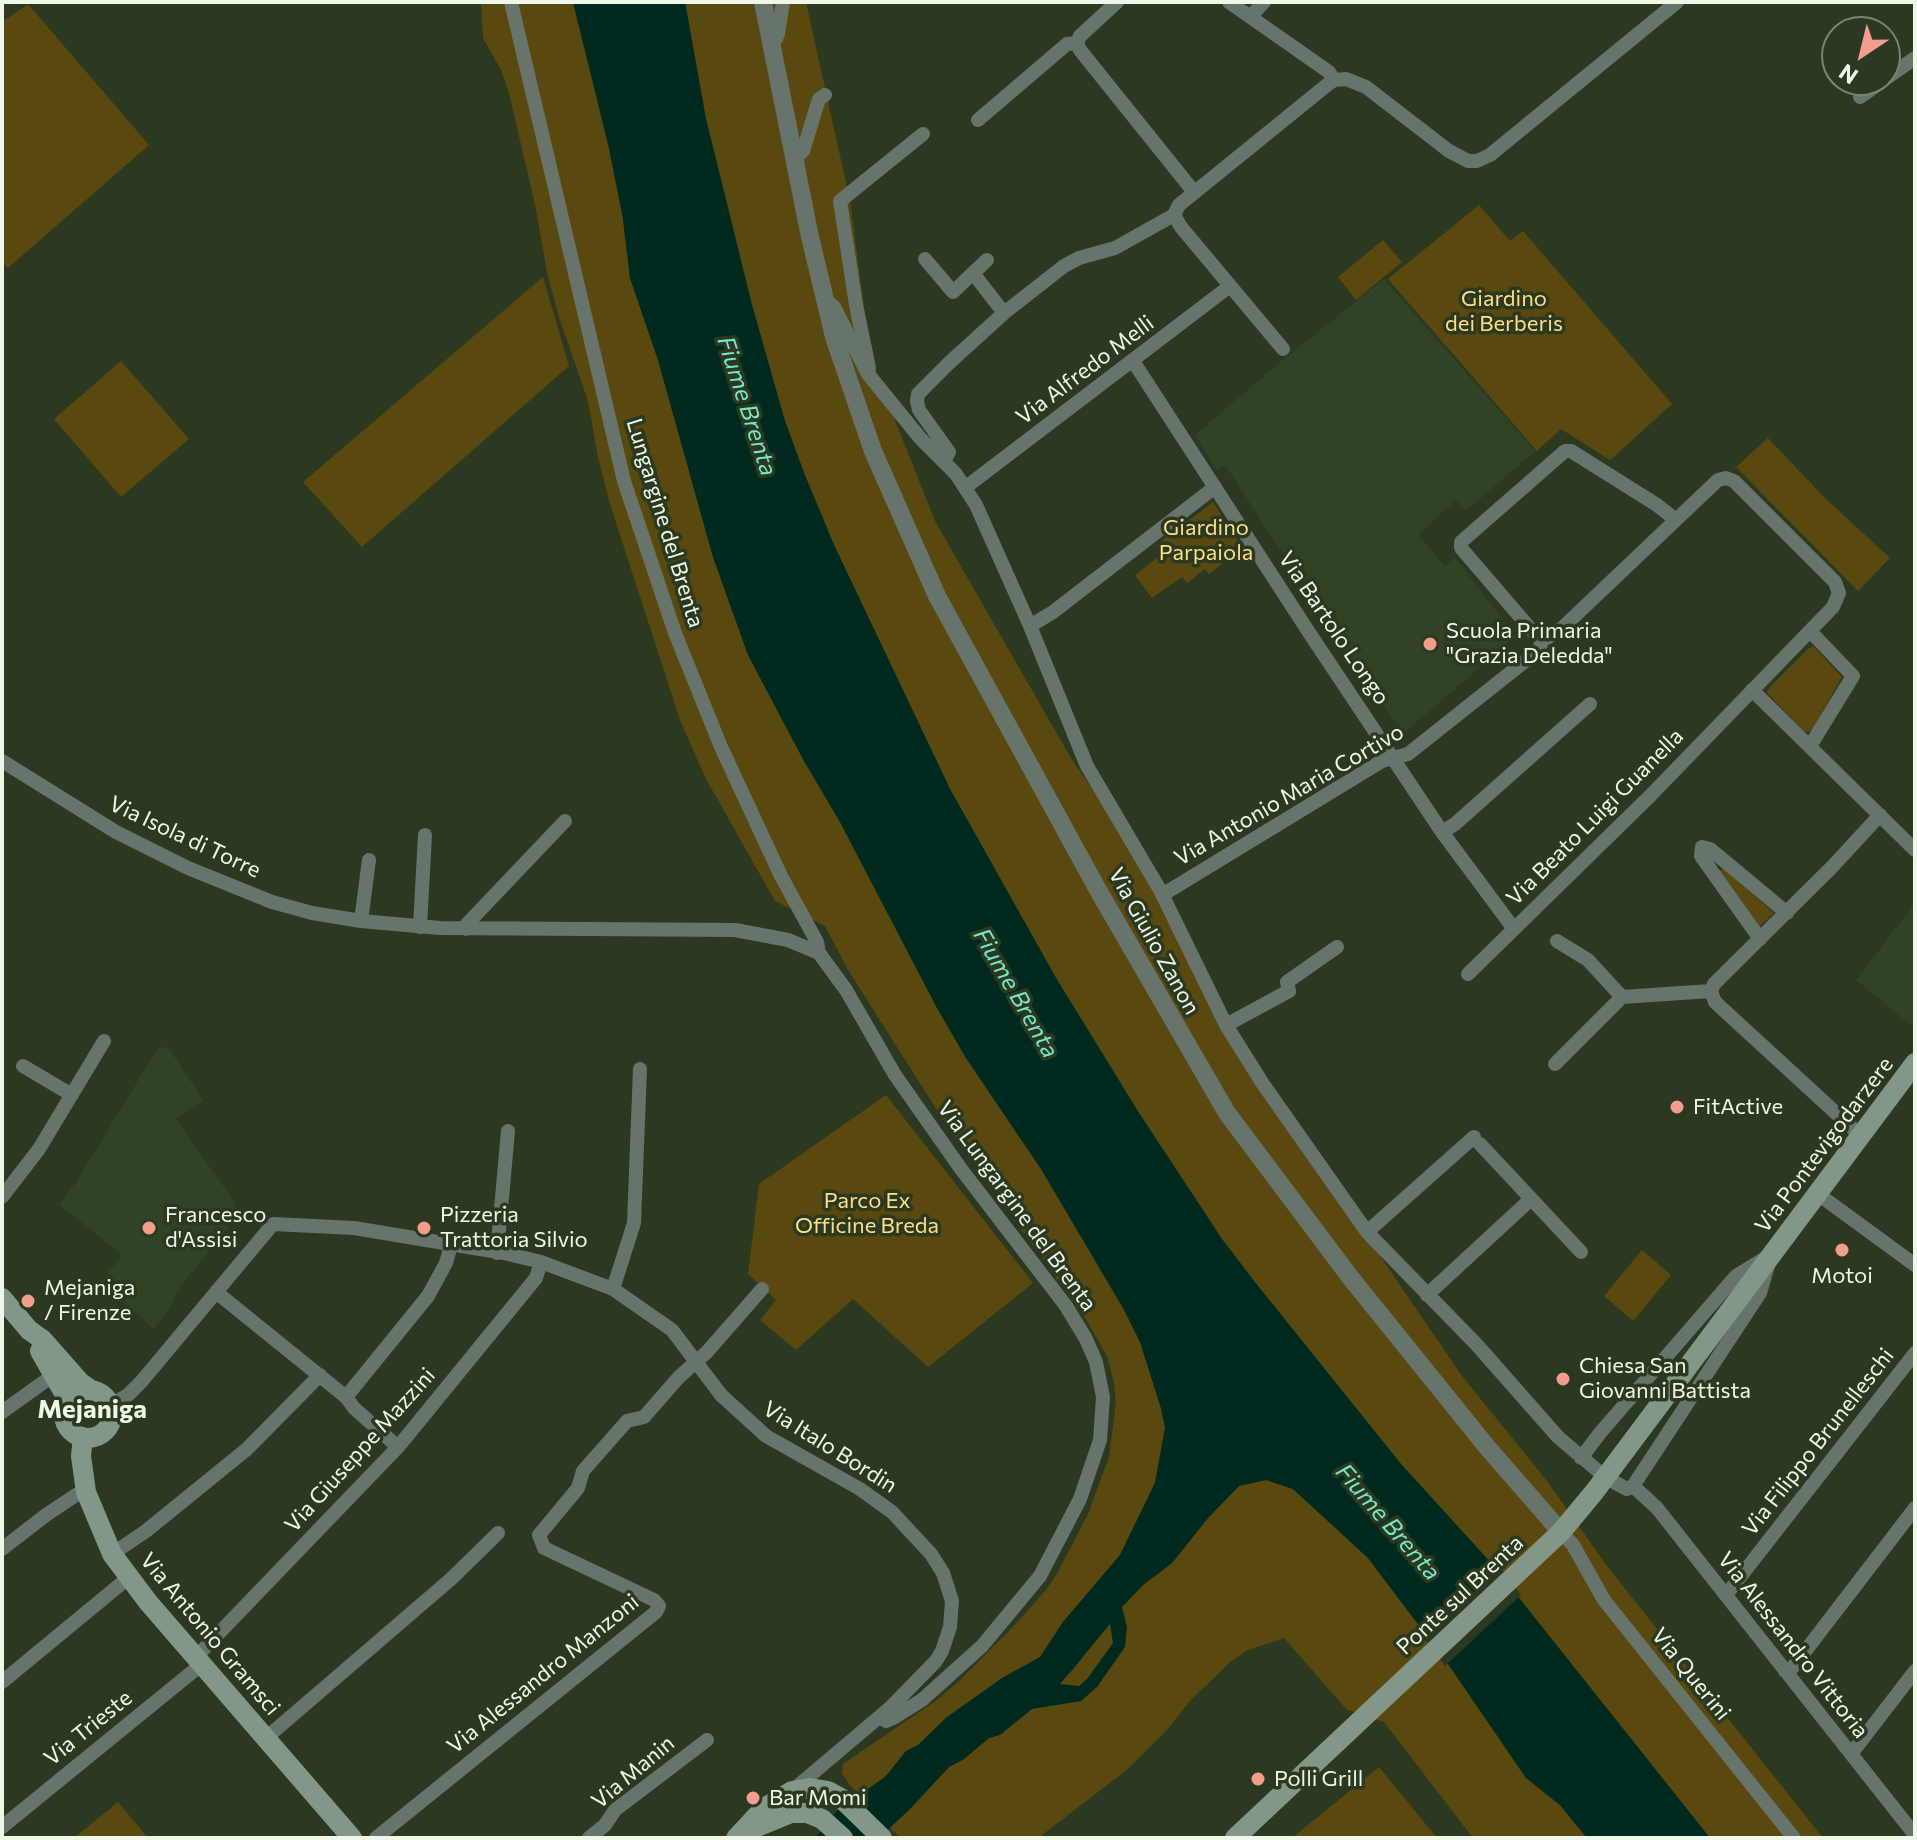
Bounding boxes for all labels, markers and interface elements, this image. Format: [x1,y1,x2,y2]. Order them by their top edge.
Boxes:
north arrow [1821,16,1901,96]
text: N [1834,59,1863,90]
park label: Giardino dei Berberis [1445,286,1563,338]
street label: Via Alfredo Melli [1011,310,1159,430]
water label: Fiume Brenta [711,333,783,479]
street label: Lungargine del Brenta [621,415,709,631]
park label: Giardino Parpaiola [1159,515,1253,566]
street label: Via Bartolo Longo [1273,546,1395,710]
place label: Scuola Primaria "Grazia Deledda" [1446,618,1613,670]
marker: Scuola Primaria "Grazia Deledda" [1421,635,1439,653]
street label: Via Antonio Maria Cortivo [1170,719,1408,871]
street label: Via Beato Luigi Guanella [1501,723,1689,911]
street label: Via Isola di Torre [105,790,265,884]
street label: Via Giulio Zanon [1103,863,1205,1019]
water label: Fiume Brenta [967,923,1065,1063]
street label: Via Pontevigodarzere [1749,1052,1899,1238]
place label: FitActive [1693,1094,1783,1120]
street label: Via Lungargine del Brenta [932,1096,1102,1316]
marker: FitActive [1668,1098,1686,1116]
park label: Parco Ex Officine Breda [795,1188,939,1240]
place label: Francesco d'Assisi [165,1202,266,1254]
place label: Pizzeria Trattoria Silvio [440,1202,588,1254]
marker: Francesco d'Assisi [140,1219,158,1237]
marker: Pizzeria Trattoria Silvio [415,1219,433,1237]
marker: Motoi [1833,1241,1851,1259]
place label: Motoi [1811,1263,1873,1289]
place label: Mejaniga / Firenze [44,1275,135,1326]
marker: Mejaniga / Firenze [19,1292,37,1310]
street label: Via Filippo Brunelleschi [1737,1343,1899,1541]
place label: Chiesa San Giovanni Battista [1579,1353,1751,1404]
street label: Via Giuseppe Mazzini [279,1362,441,1538]
marker: Chiesa San Giovanni Battista [1554,1370,1572,1388]
district label: Mejaniga [37,1393,147,1425]
street label: Via Italo Bordin [758,1395,902,1499]
water label: Fiume Brenta [1330,1458,1446,1586]
street label: Ponte sul Brenta [1391,1530,1529,1660]
street label: Via Antonio Gramsci [134,1547,286,1721]
street label: Via Alessandro Vittoria [1712,1547,1874,1743]
street label: Via Alessandro Manzoni [442,1589,644,1759]
street label: Via Querini [1646,1623,1736,1725]
street label: Via Trieste [39,1685,137,1771]
street label: Via Manin [586,1730,680,1814]
place label: Polli Grill [1274,1766,1363,1792]
marker: Polli Grill [1249,1770,1267,1788]
place label: Bar Momi [769,1785,867,1811]
marker: Bar Momi [744,1789,762,1807]

